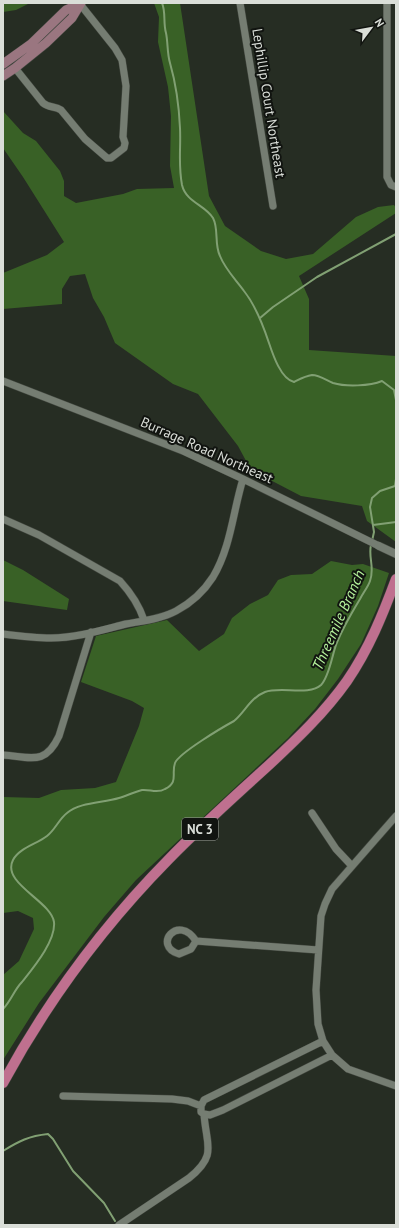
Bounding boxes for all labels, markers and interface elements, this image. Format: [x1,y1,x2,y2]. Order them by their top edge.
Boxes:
north arrow [351,8,391,48]
text: N [372,16,387,29]
street label: Lephillip Court Northeast [248,27,290,179]
street label: Burrage Road Northeast [138,413,276,487]
water label: Threemile Branch [307,567,369,673]
road number: NC 3 [182,818,218,840]

